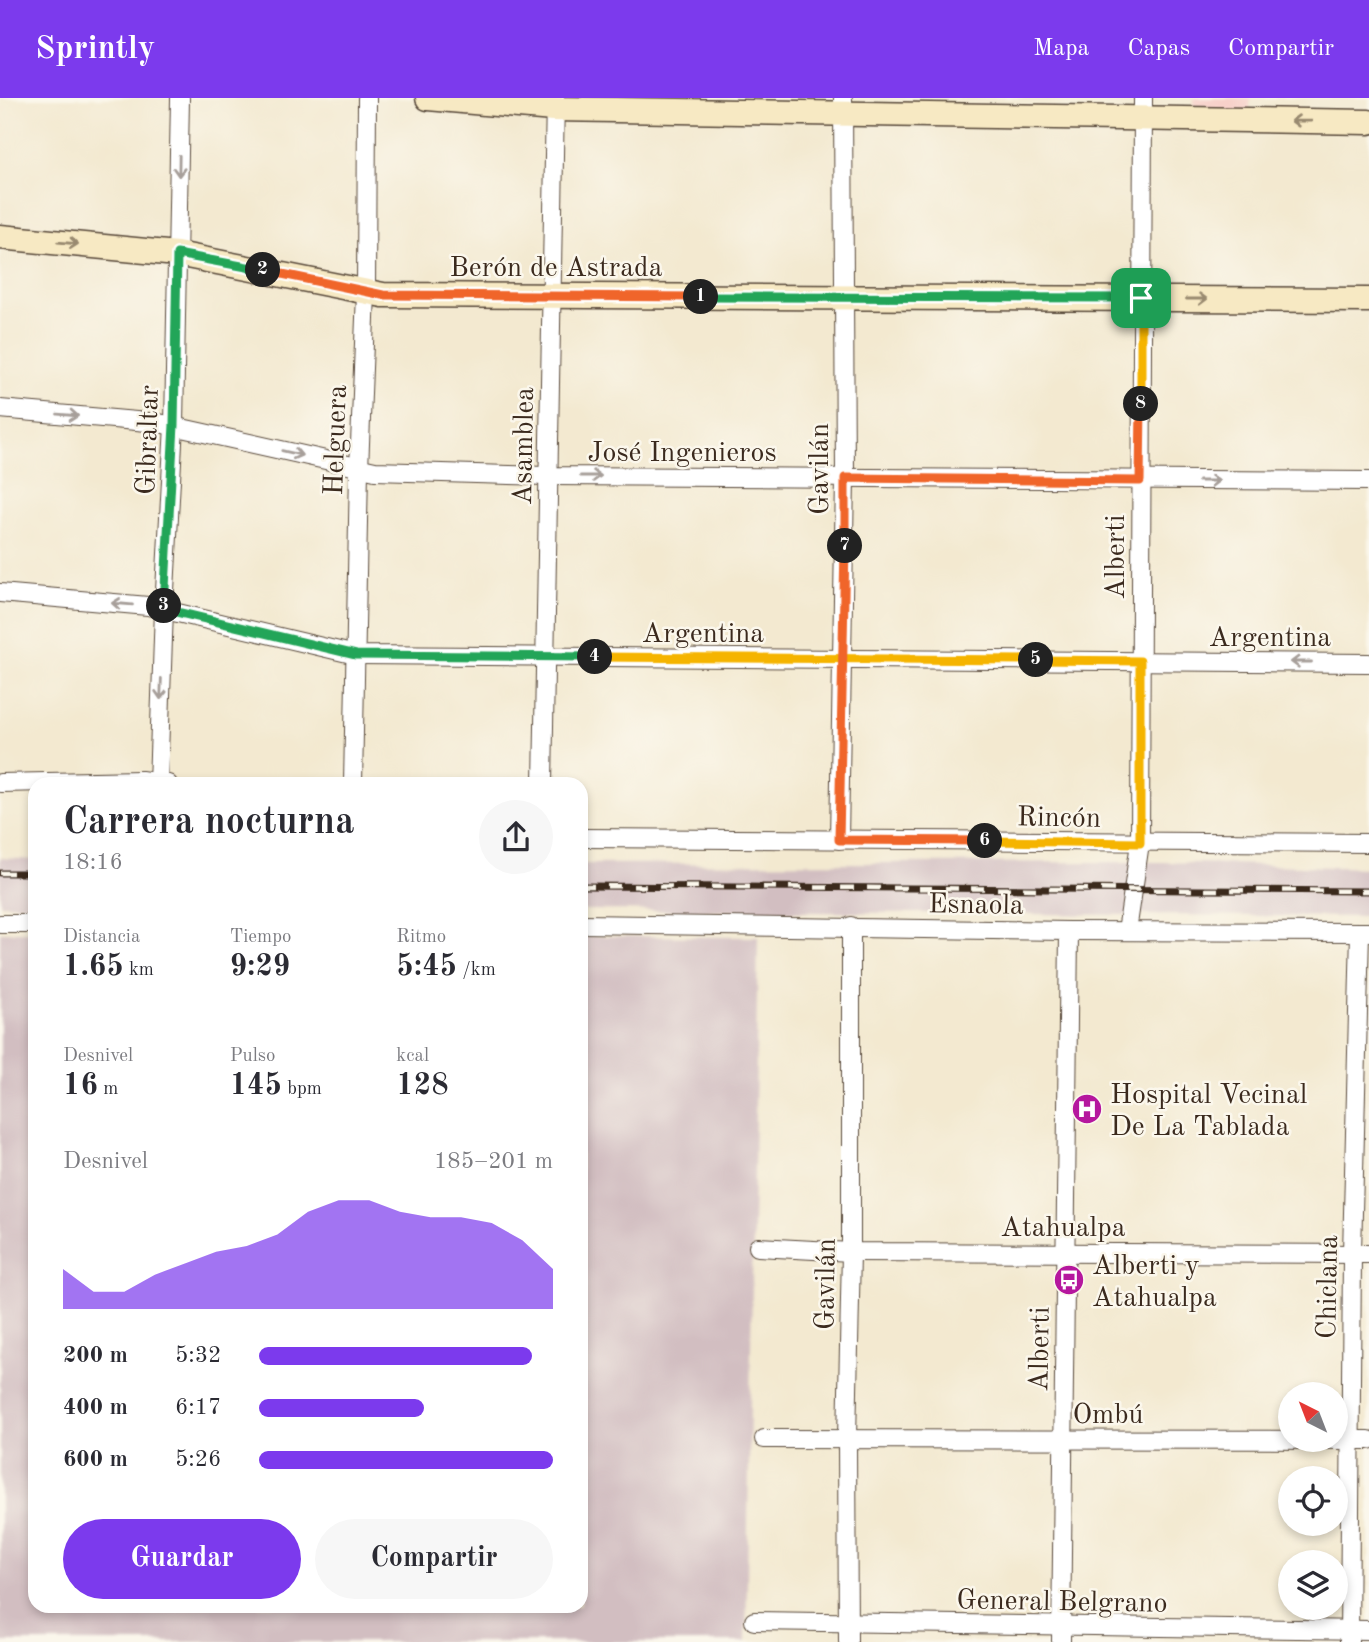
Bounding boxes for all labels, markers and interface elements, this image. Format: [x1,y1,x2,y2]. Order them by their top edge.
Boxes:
text: Sprintly [35,33,155,66]
text: Mapa [1033,37,1089,61]
text: Capas [1127,37,1190,61]
text: Compartir [1228,37,1334,61]
one-way arrow [1290,114,1313,127]
one-way arrow [172,154,185,177]
one-way arrow [56,237,79,250]
pin: 2 [246,252,280,288]
street label: Berón de Astrada [450,255,663,283]
text: 2 [257,260,268,279]
pin [1111,268,1171,328]
icon: arrive [1122,279,1160,317]
pin: 1 [684,280,718,314]
text: 1 [695,287,706,306]
one-way arrow [1185,292,1208,306]
street label: Helguera [321,384,353,496]
street label: Gibraltar [133,385,165,496]
pin: 8 [1124,386,1158,422]
street label: Asamblea [510,387,540,505]
text: 8 [1135,394,1146,413]
one-way arrow [56,408,79,421]
street label: Gavilán [807,423,835,515]
street label: José Ingenieros [587,440,777,468]
one-way arrow [280,447,303,460]
one-way arrow [579,469,602,483]
one-way arrow [1197,474,1220,488]
street label: Alberti [1103,514,1131,600]
pin: 7 [828,528,862,564]
text: 7 [839,536,850,555]
pin: 3 [146,588,182,624]
text: 3 [158,596,169,615]
one-way arrow [111,597,134,610]
street label: Argentina [642,621,764,649]
street label: Argentina [1209,625,1331,653]
pin: 4 [578,640,612,674]
pin: 5 [1018,642,1054,678]
text: 4 [589,647,600,666]
text: 5 [1030,650,1041,669]
one-way arrow [1290,655,1313,669]
one-way arrow [154,677,168,700]
button: share [479,800,553,874]
text: Carrera nocturna [63,804,354,842]
street label: Rincón [1017,804,1101,834]
pin: 6 [968,824,1002,858]
text: 6 [979,831,990,850]
text: 18:16 [63,851,123,874]
street label: Esnaola [928,891,1024,921]
text: Distancia [63,928,140,947]
text: Tiempo [230,928,291,947]
text: Ritmo [396,928,446,947]
text: 1.65 [63,952,124,982]
text: 9:29 [230,952,290,982]
text: 5:45 [396,952,457,982]
text: km [124,961,154,980]
text: /km [457,961,496,980]
text: Desnivel [63,1047,133,1066]
text: Pulso [230,1047,276,1066]
text: kcal [396,1047,429,1066]
text: 16 [63,1071,98,1101]
text: 145 [230,1071,282,1101]
text: 128 [396,1071,449,1101]
text: m [98,1080,118,1099]
text: bpm [282,1080,322,1099]
place label: Hospital Vecinal De La Tablada [1110,1082,1307,1142]
hospital icon: Hospital Vecinal De La Tablada [1070,1092,1104,1126]
text: Desnivel [63,1150,148,1173]
text: 185–201 m [434,1150,553,1173]
street label: Atahualpa [1001,1215,1126,1243]
street label: Chiclana [1314,1235,1344,1339]
street label: Gavilán [812,1238,842,1330]
place label: Alberti y Atahualpa [1092,1253,1217,1313]
bus stop icon: Alberti y Atahualpa [1052,1263,1086,1297]
street label: Alberti [1026,1306,1056,1392]
text: 200 m [63,1344,128,1367]
text: 5:32 [175,1344,221,1367]
north arrow [1278,1382,1348,1452]
map controls [1278,1382,1348,1620]
text: 400 m [63,1396,128,1419]
text: 6:17 [175,1396,221,1419]
street label: Ombú [1072,1402,1144,1430]
text: 600 m [63,1448,128,1471]
text: 5:26 [175,1448,221,1471]
button: locate [1278,1466,1348,1536]
button: Guardar [63,1519,301,1599]
button: Compartir [315,1519,553,1599]
button: layers [1278,1550,1348,1620]
street label: General Belgrano [956,1587,1168,1619]

